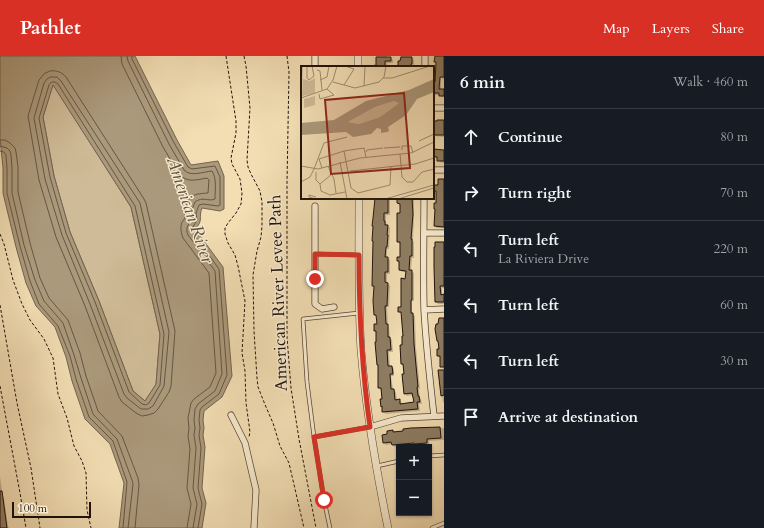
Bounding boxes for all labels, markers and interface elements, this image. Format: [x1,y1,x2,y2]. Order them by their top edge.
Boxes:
text: Pathlet [20,15,81,41]
text: Map [603,19,630,38]
text: Layers [652,19,690,38]
text: Share [712,19,744,38]
inset map [301,66,434,199]
text: 6 min [460,71,505,94]
text: Walk · 460 m [673,73,748,91]
icon: ahead [460,126,482,148]
text: Continue [498,127,563,147]
text: 80 m [720,128,748,146]
water label: American River [160,152,220,268]
icon: right [460,182,482,204]
text: Turn right [498,183,571,203]
text: 70 m [720,184,748,202]
street label: American River Levee Path [263,194,293,392]
text: Turn left [498,230,559,250]
icon: left [460,238,482,260]
text: 220 m [714,240,748,258]
text: La Riviera Drive [498,250,589,268]
route end [306,270,324,288]
icon: left [460,294,482,316]
text: Turn left [498,295,559,315]
text: 60 m [720,296,748,314]
icon: left [460,350,482,372]
text: Turn left [498,351,559,371]
text: 30 m [720,352,748,370]
icon: arrive [460,406,482,428]
text: Arrive at destination [498,407,638,427]
map controls [396,444,432,516]
button: + [396,444,432,480]
button: − [396,480,432,516]
route start [315,491,333,509]
scale bar [12,500,91,519]
text: 100 m [18,501,47,516]

